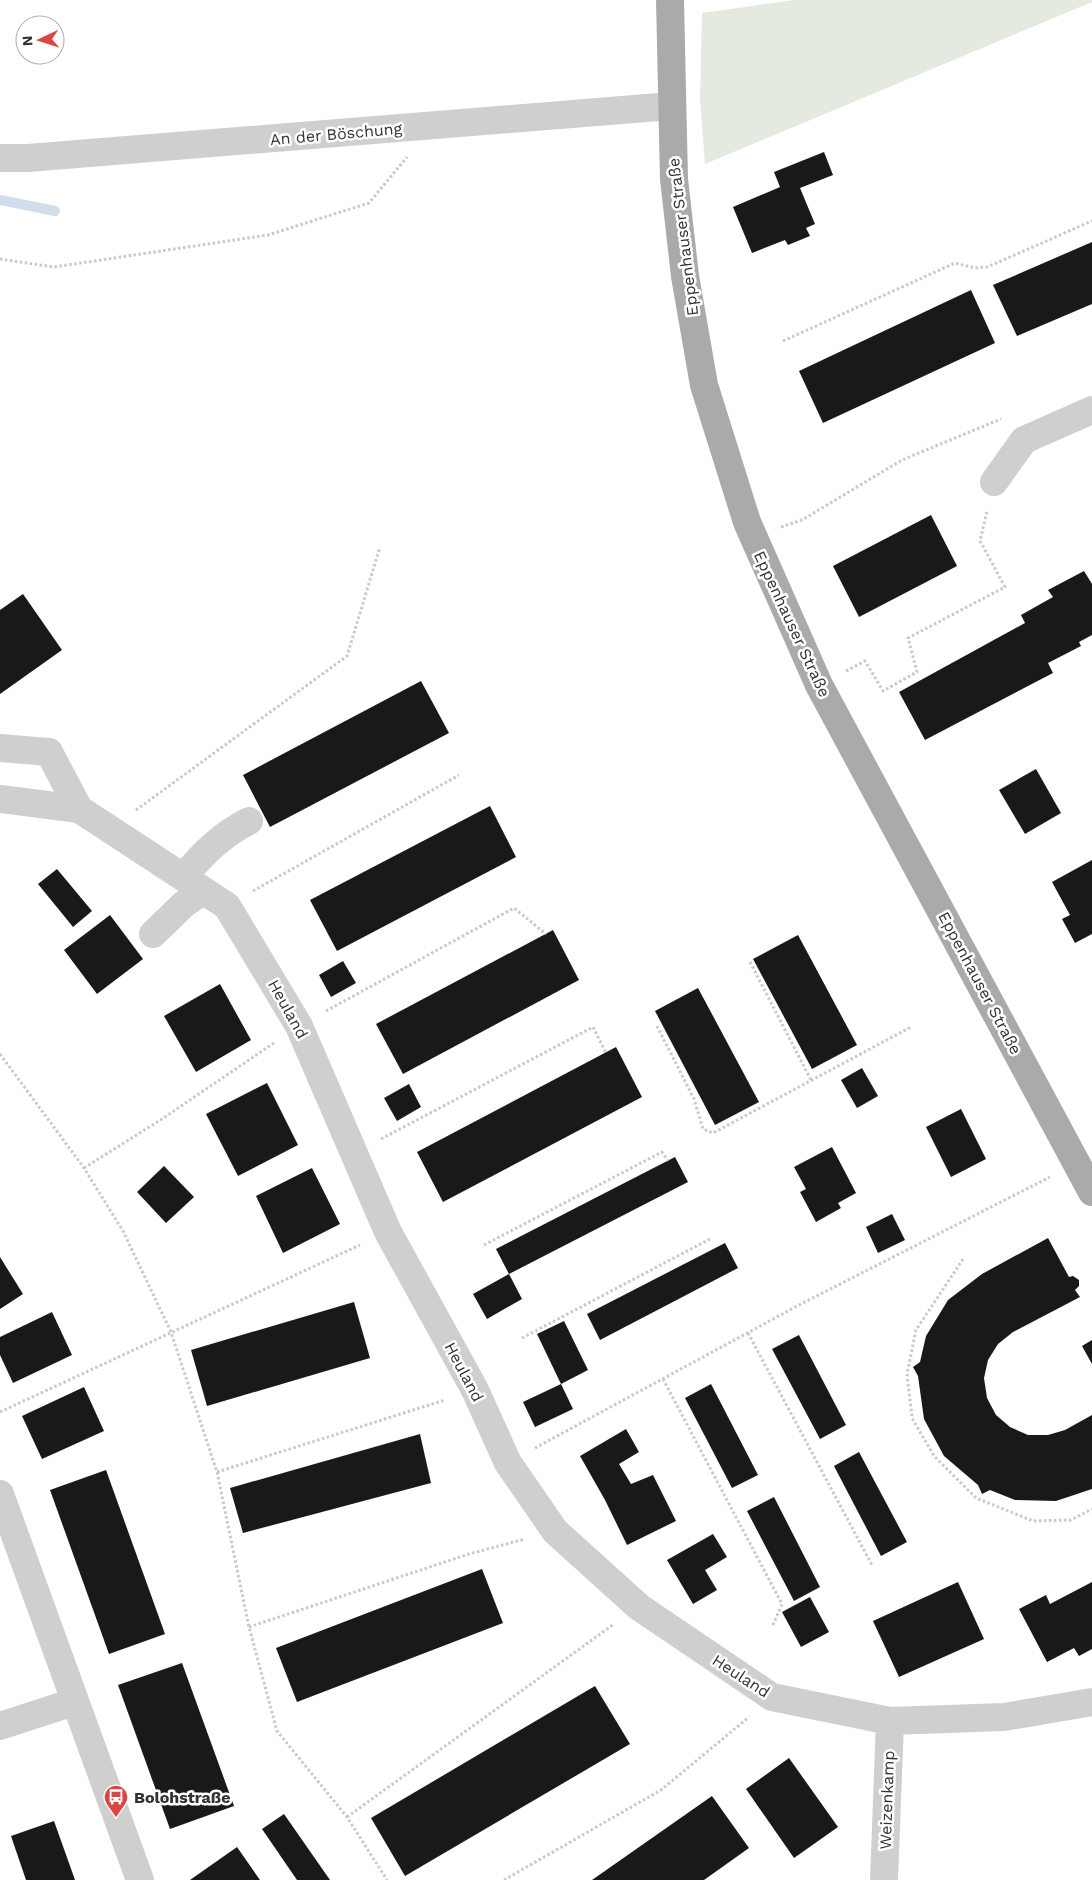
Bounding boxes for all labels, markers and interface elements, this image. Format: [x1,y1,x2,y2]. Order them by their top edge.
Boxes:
north arrow [15,15,65,65]
text: N [19,35,35,47]
street label: An der Böschung [269,119,403,149]
street label: Eppenhauser Straße [664,157,702,317]
street label: Eppenhauser Straße [750,548,834,700]
street label: Eppenhauser Straße [934,908,1026,1058]
street label: Heuland [264,976,312,1042]
street label: Heuland [440,1339,488,1405]
street label: Heuland [709,1650,773,1702]
street label: Weizenkamp [876,1750,898,1850]
bus stop icon: Bolohstraße [103,1784,129,1818]
place label: Bolohstraße [134,1788,230,1807]

